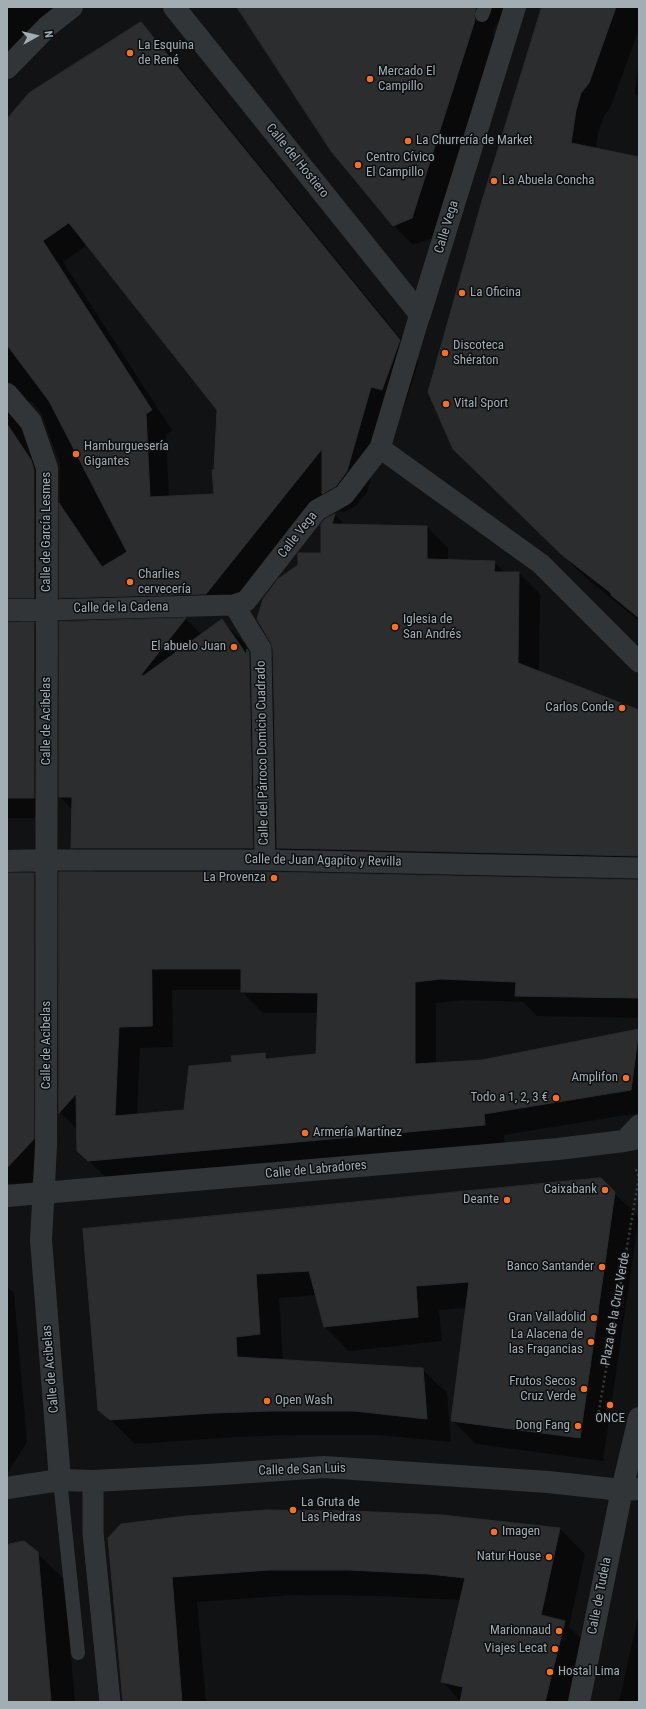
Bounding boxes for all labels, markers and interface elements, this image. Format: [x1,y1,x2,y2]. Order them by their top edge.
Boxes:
north arrow [16,16,56,56]
text: N [41,30,55,39]
place label: La Esquina de René [138,38,194,69]
marker: La Esquina de René [125,48,135,58]
place label: Mercado El Campillo [378,64,435,95]
marker: Mercado El Campillo [365,74,375,84]
street label: Calle del Hostiero [262,121,332,201]
place label: La Churrería de Market [416,133,533,149]
marker: La Churrería de Market [403,136,413,146]
place label: Centro Cívico El Campillo [366,150,434,181]
marker: Centro Cívico El Campillo [353,160,363,170]
place label: La Abuela Concha [502,173,595,189]
marker: La Abuela Concha [489,176,499,186]
street label: Calle Vega [432,199,462,255]
place label: La Oficina [470,285,521,301]
marker: La Oficina [457,288,467,298]
place label: Discoteca Shératon [453,338,504,369]
marker: Discoteca Shératon [440,348,450,358]
place label: Vital Sport [454,396,508,412]
marker: Vital Sport [441,399,451,409]
place label: Hamburguesería Gigantes [84,439,169,470]
marker: Hamburguesería Gigantes [71,449,81,459]
street label: Calle de García Lesmes [39,472,55,592]
street label: Calle Vega [275,509,321,561]
place label: Charlies cervecería [138,567,191,598]
marker: Charlies cervecería [125,577,135,587]
street label: Calle de la Cadena [73,599,169,617]
place label: Iglesia de San Andrés [403,612,461,643]
marker: Iglesia de San Andrés [390,622,400,632]
place label: El abuelo Juan [151,639,226,655]
marker: El abuelo Juan [229,642,239,652]
street label: Calle del Párroco Domicio Cuadrado [254,660,272,846]
street label: Calle de Acibelas [39,677,55,765]
place label: Carlos Conde [545,700,614,716]
marker: Carlos Conde [617,703,627,713]
street label: Calle de Juan Agapito y Revilla [244,852,402,870]
place label: La Provenza [203,870,266,886]
marker: La Provenza [269,873,279,883]
street label: Calle de Acibelas [39,1001,55,1089]
place label: Amplifon [571,1070,618,1086]
marker: Amplifon [621,1073,631,1083]
place label: Todo a 1, 2, 3 € [470,1090,548,1106]
marker: Todo a 1, 2, 3 € [551,1093,561,1103]
place label: Armería Martínez [313,1125,402,1141]
marker: Armería Martínez [300,1128,310,1138]
street label: Calle de Labradores [265,1158,367,1182]
place label: Caixabank [544,1182,597,1198]
marker: Caixabank [600,1185,610,1195]
place label: Deante [463,1192,499,1208]
marker: Deante [502,1195,512,1205]
street label: Plaza de la Cruz Verde [598,1251,634,1367]
place label: Banco Santander [507,1259,594,1275]
marker: Banco Santander [597,1262,607,1272]
place label: Gran Valladolid [508,1310,586,1326]
marker: Gran Valladolid [589,1313,599,1323]
street label: Calle de Acibelas [39,1324,63,1414]
place label: La Alacena de las Fragancias [509,1327,583,1358]
marker: La Alacena de las Fragancias [586,1337,596,1347]
place label: Frutos Secos Cruz Verde [509,1374,576,1405]
marker: Frutos Secos Cruz Verde [579,1384,589,1394]
place label: Open Wash [275,1393,333,1409]
marker: Open Wash [262,1396,272,1406]
marker: ONCE [605,1400,615,1410]
place label: ONCE [595,1411,625,1427]
place label: Dong Fang [515,1418,570,1434]
marker: Dong Fang [573,1421,583,1431]
street label: Calle de San Luis [258,1461,346,1479]
place label: La Gruta de Las Piedras [301,1495,361,1526]
marker: La Gruta de Las Piedras [288,1505,298,1515]
place label: Imagen [502,1524,540,1540]
marker: Imagen [489,1527,499,1537]
place label: Natur House [477,1549,541,1565]
marker: Natur House [544,1552,554,1562]
street label: Calle de Tudela [585,1556,615,1636]
place label: Marionnaud [490,1623,551,1639]
marker: Marionnaud [554,1626,564,1636]
place label: Viajes Lecat [484,1641,547,1657]
marker: Viajes Lecat [550,1644,560,1654]
place label: Hostal Lima [558,1664,620,1680]
marker: Hostal Lima [545,1667,555,1677]

